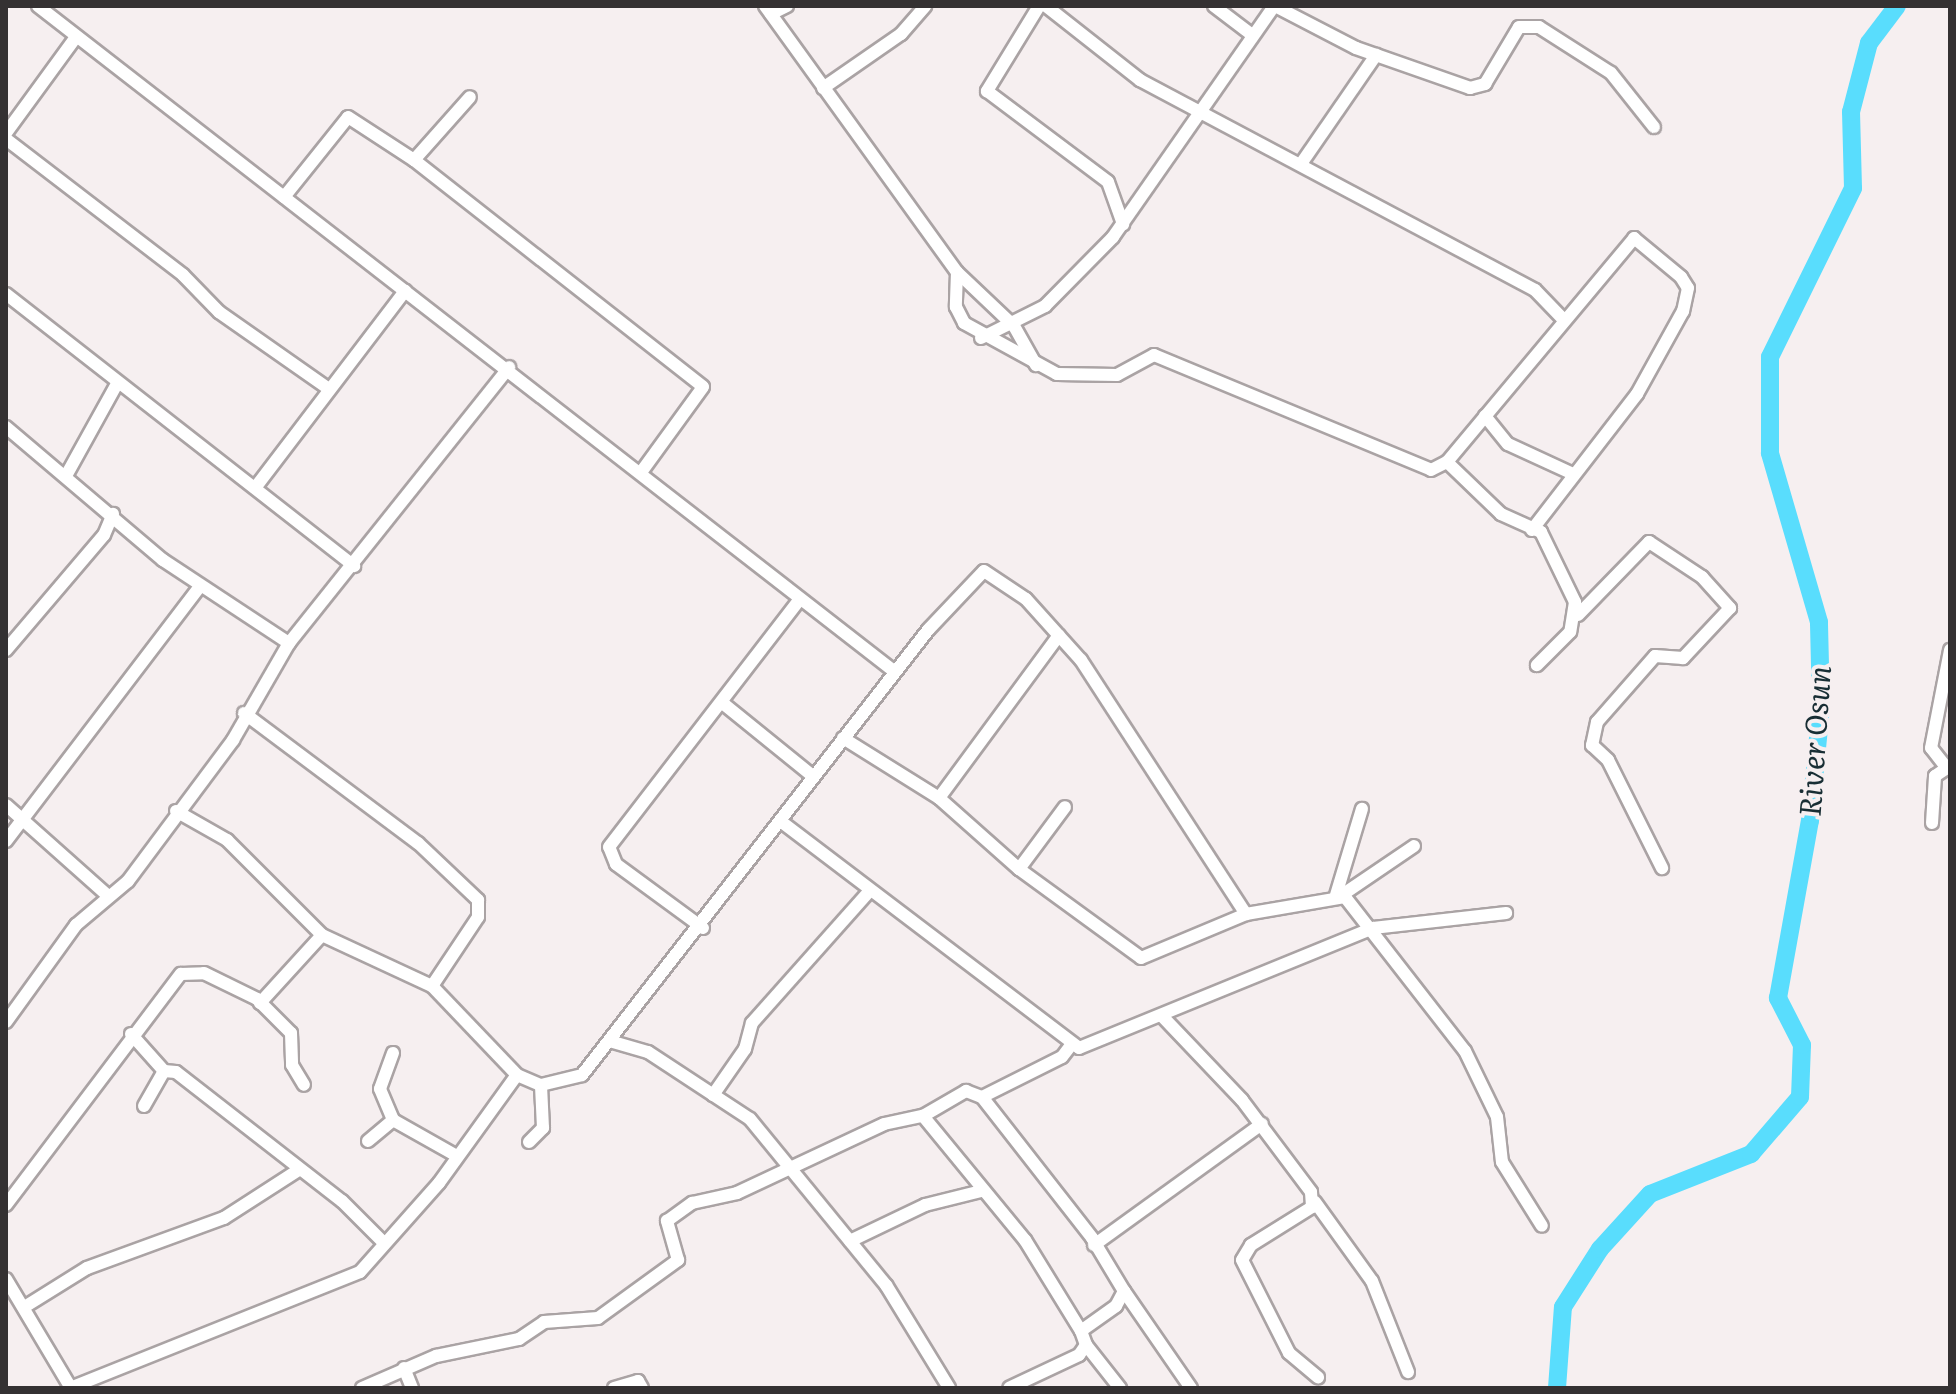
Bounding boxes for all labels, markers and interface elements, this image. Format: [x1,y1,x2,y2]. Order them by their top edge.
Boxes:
water label: River Osun [1790,664,1836,818]

